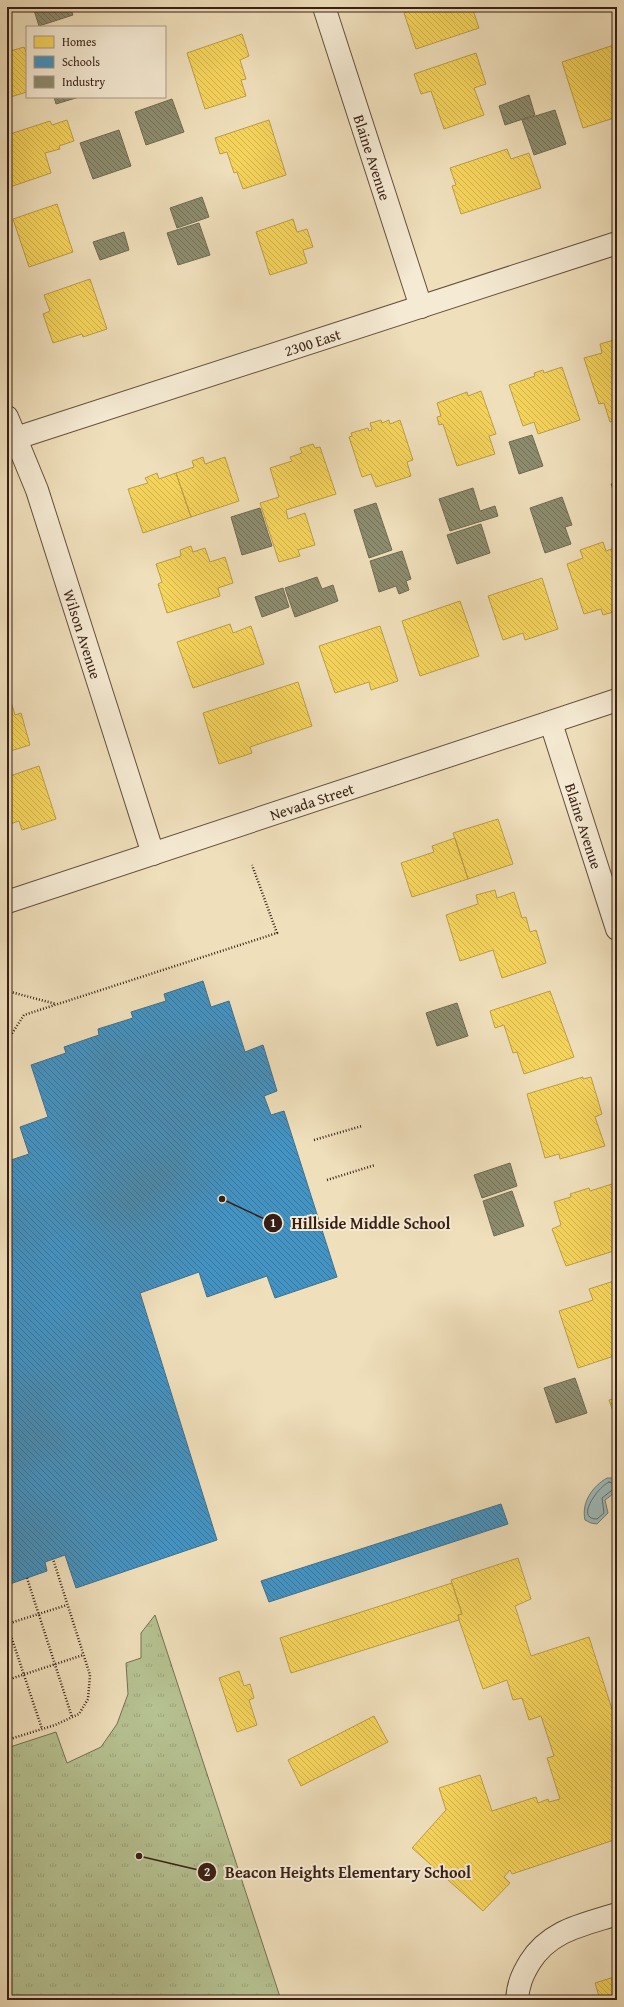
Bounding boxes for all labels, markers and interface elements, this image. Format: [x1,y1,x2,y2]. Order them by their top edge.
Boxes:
legend [26,26,166,98]
text: Homes [62,33,97,50]
text: Schools [62,53,100,70]
text: Industry [62,73,105,90]
street label: Blaine Avenue [349,112,396,203]
street label: 2300 East [281,323,344,361]
street label: Wilson Avenue [59,587,107,681]
street label: Nevada Street [267,777,357,825]
street label: Blaine Avenue [560,780,608,871]
callout: Hillside Middle School [263,1209,458,1237]
text: Hillside Middle School [292,1211,450,1235]
text: 1 [270,1214,276,1231]
callout: Beacon Heights Elementary School [197,1858,479,1886]
text: Beacon Heights Elementary School [225,1860,471,1884]
text: 2 [204,1863,210,1880]

